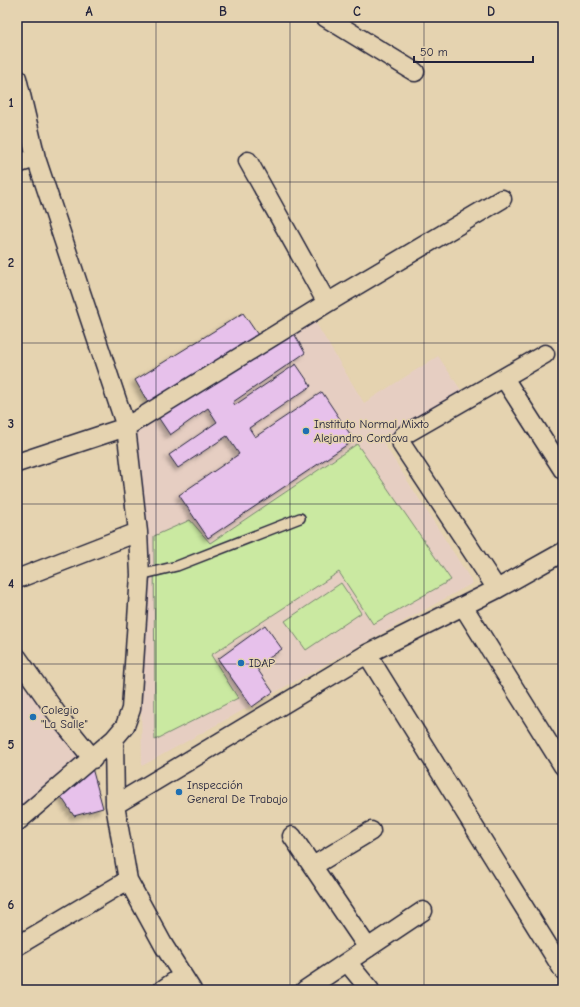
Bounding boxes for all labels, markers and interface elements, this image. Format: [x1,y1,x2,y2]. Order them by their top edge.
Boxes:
text: A [85,4,93,19]
text: B [219,4,227,19]
text: C [353,4,361,19]
text: D [487,4,495,19]
scale bar [414,38,533,64]
text: 50 m [420,45,448,59]
text: 1 [8,95,14,110]
text: 2 [8,255,14,270]
text: 3 [8,416,14,431]
place label: Instituto Normal Mixto Alejandro Cordova [314,417,429,445]
marker: Instituto Normal Mixto Alejandro Cordova [301,426,311,436]
text: 4 [8,576,14,591]
place label: IDAP [249,656,275,670]
marker: IDAP [236,658,246,668]
place label: Colegio "La Salle" [41,703,88,731]
marker: Colegio "La Salle" [28,712,38,722]
text: 5 [8,737,15,752]
place label: Inspección General De Trabajo [187,778,288,806]
marker: Inspección General De Trabajo [174,787,184,797]
text: 6 [8,897,15,912]

